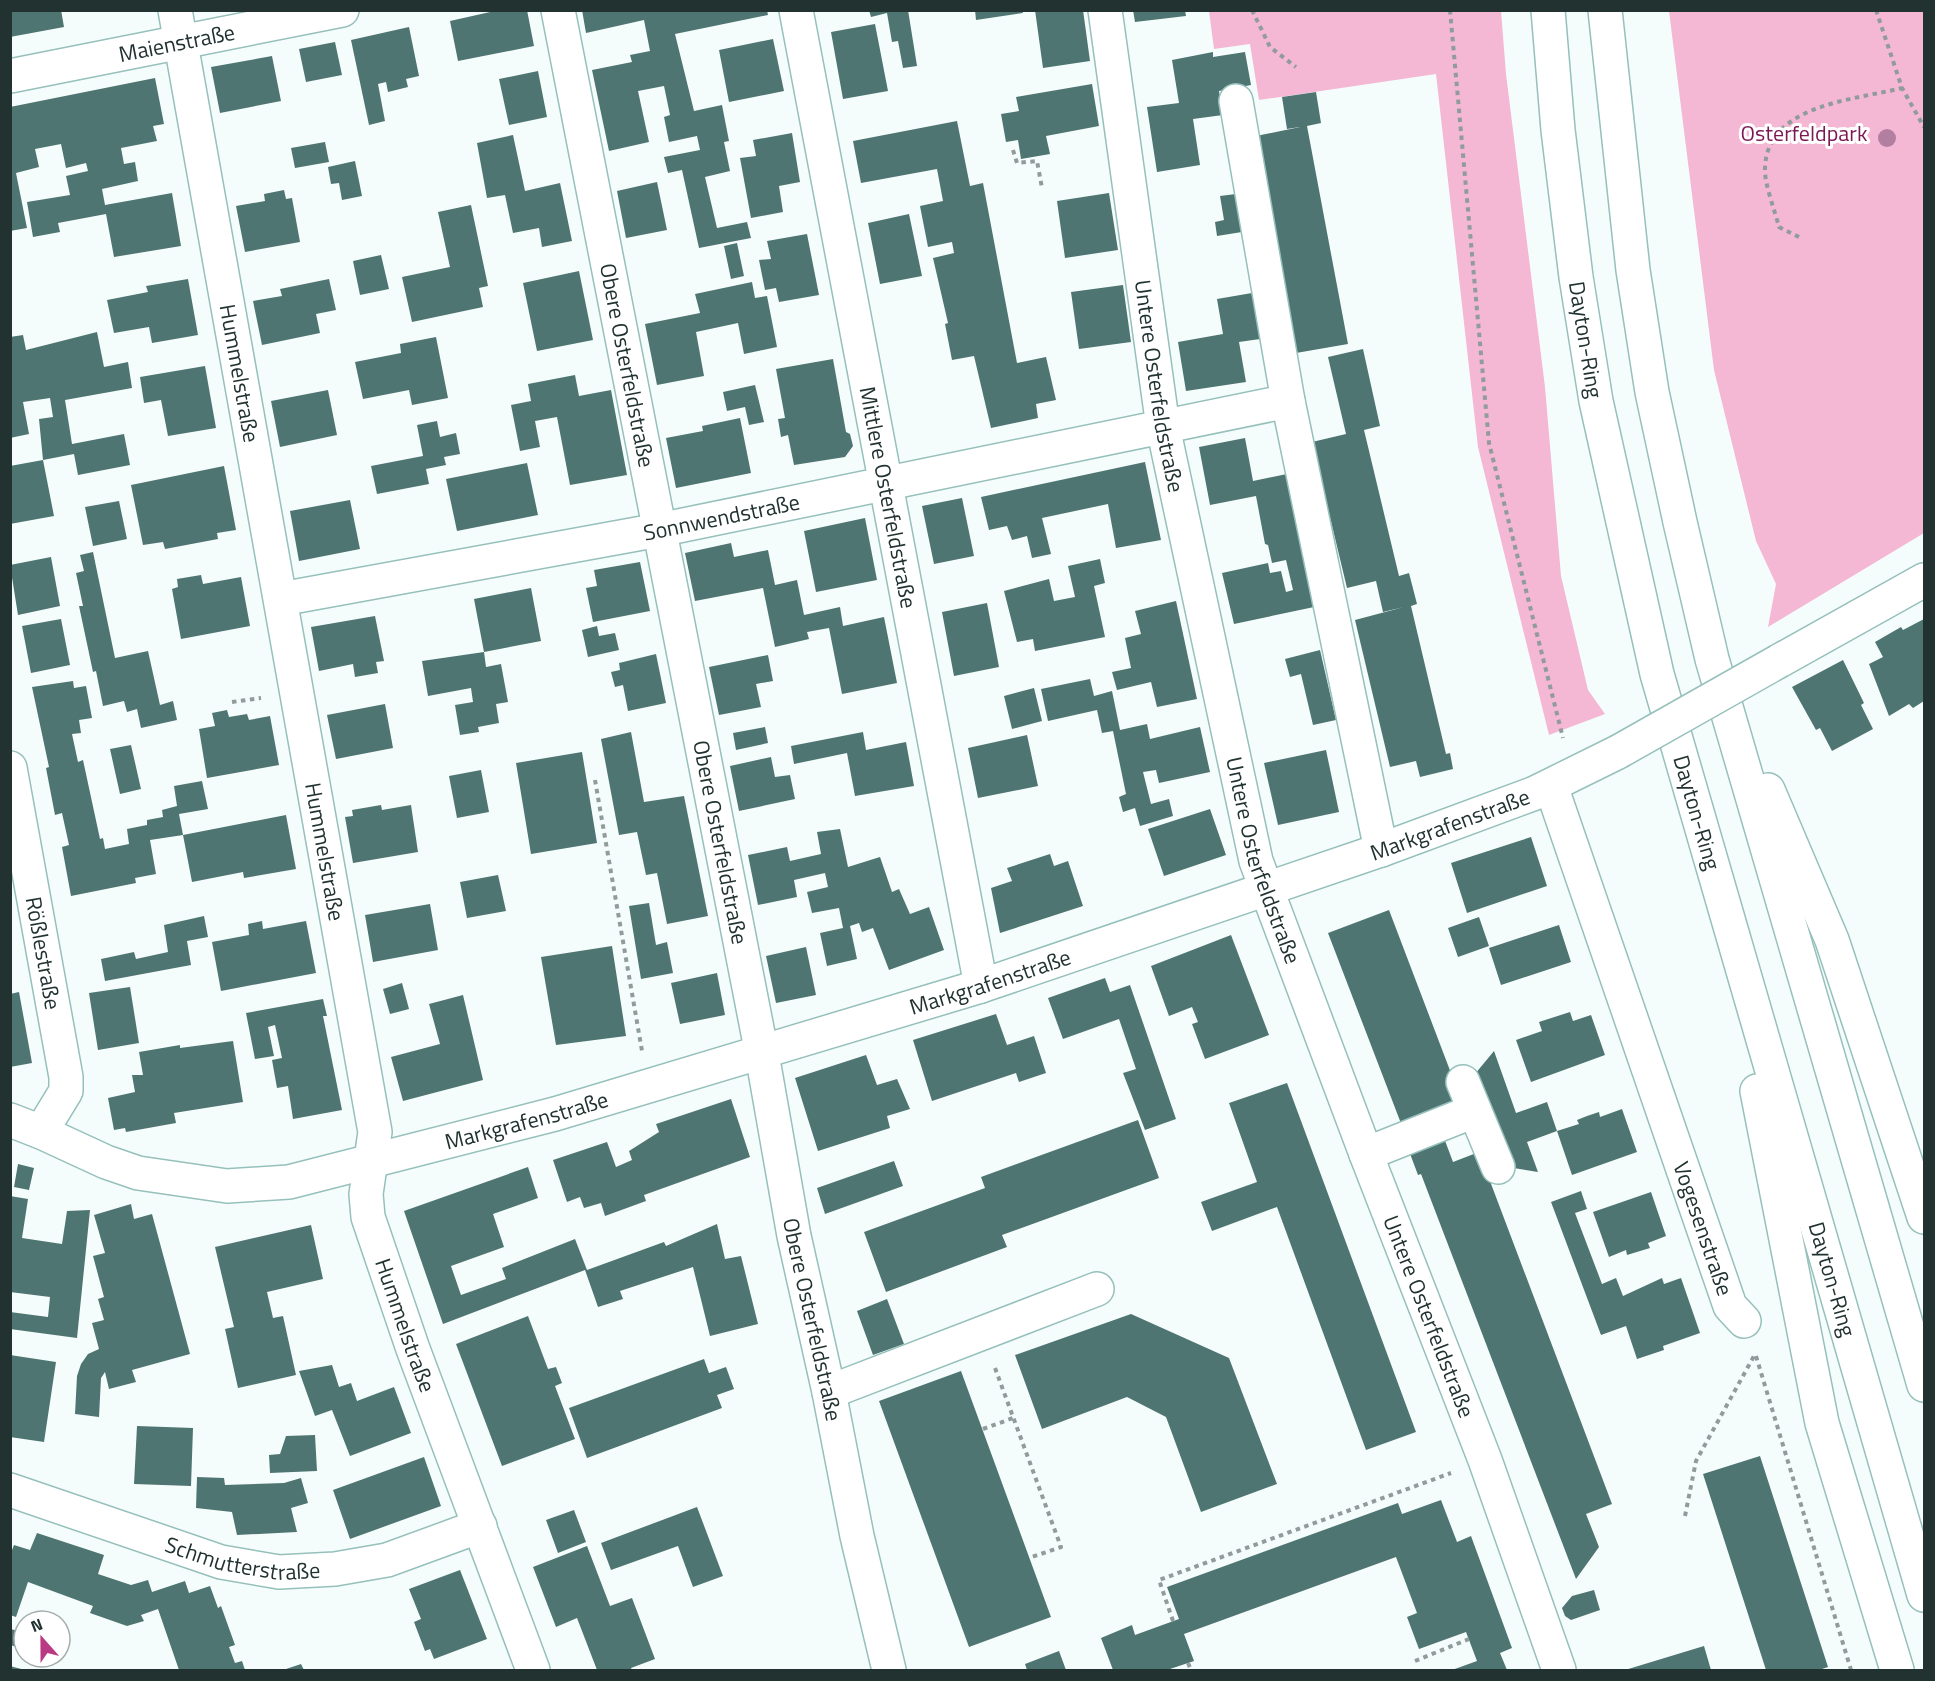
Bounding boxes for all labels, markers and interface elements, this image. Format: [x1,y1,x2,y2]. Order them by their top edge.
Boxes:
street label: Maienstraße [116,15,238,71]
park label: Osterfeldpark [1741,116,1868,150]
street label: Obere Osterfeldstraße [591,260,664,470]
street label: Untere Osterfeldstraße [1126,278,1194,495]
street label: Dayton-Ring [1560,279,1612,401]
street label: Hummelstraße [211,301,269,445]
street label: Mittlere Osterfeldstraße [851,384,926,611]
street label: Sonnwendstraße [641,485,803,550]
street label: Obere Osterfeldstraße [684,737,757,947]
street label: Dayton-Ring [1664,751,1730,874]
street label: Untere Osterfeldstraße [1217,754,1310,969]
street label: Markgrafenstraße [1366,779,1534,869]
street label: Hummelstraße [296,780,354,924]
street label: Rößlestraße [17,894,70,1012]
street label: Markgrafenstraße [905,940,1075,1024]
street label: Markgrafenstraße [441,1082,612,1159]
street label: Vogesenstraße [1665,1157,1742,1300]
street label: Untere Osterfeldstraße [1374,1210,1484,1423]
street label: Obere Osterfeldstraße [774,1215,851,1424]
street label: Dayton-Ring [1800,1218,1865,1341]
street label: Hummelstraße [366,1254,445,1397]
street label: Schmutterstraße [161,1527,321,1589]
north arrow [12,1609,72,1669]
text: N [27,1612,46,1638]

